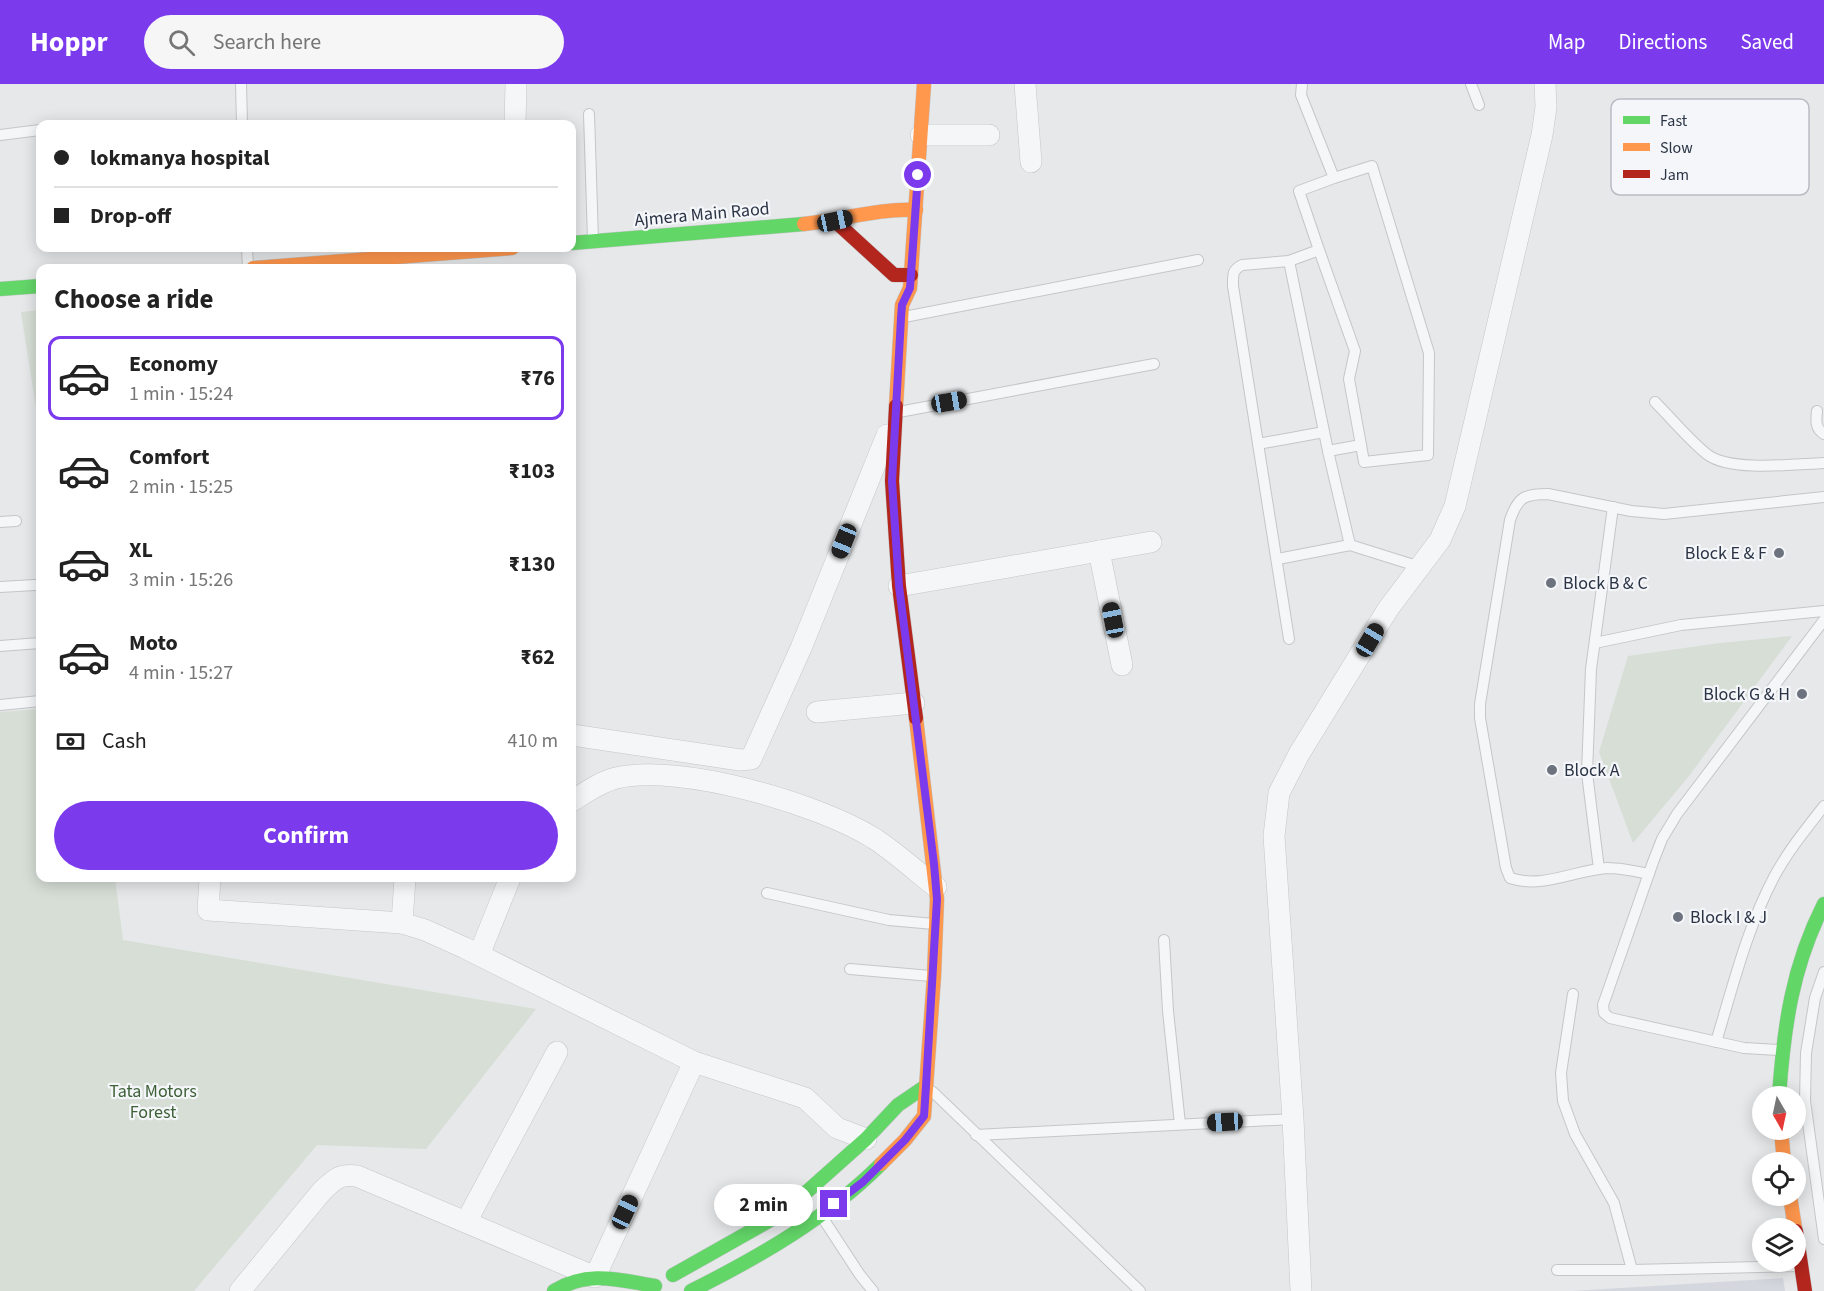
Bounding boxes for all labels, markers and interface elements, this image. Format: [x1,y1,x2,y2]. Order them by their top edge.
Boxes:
search box [144,15,564,69]
text: Hoppr [30,22,108,62]
icon: search [165,26,198,59]
text: Search here [213,26,321,58]
text: Map [1548,27,1586,57]
text: Directions [1619,27,1707,57]
text: Saved [1740,27,1794,57]
legend [1611,99,1809,195]
text: Fast [1660,110,1688,132]
text: Slow [1660,137,1693,159]
text: lokmanya hospital [90,142,270,174]
route start [904,161,931,188]
text: Jam [1660,164,1689,186]
street label: Ajmera Main Raod [633,196,771,233]
text: Drop-off [90,200,171,232]
car [816,208,854,234]
text: Choose a ride [54,280,214,319]
text: Economy [129,348,218,380]
icon: car [57,351,111,405]
text: ₹76 [520,362,555,394]
text: 1 min · 15:24 [129,380,233,408]
car [930,390,968,414]
text: Comfort [129,441,210,473]
icon: car [57,444,111,498]
text: ₹103 [509,455,555,487]
text: 2 min · 15:25 [129,473,233,501]
car [829,521,859,561]
text: XL [129,534,153,566]
icon: car [57,537,111,591]
place label: Block E & F [1685,541,1767,566]
marker: Block E & F [1772,546,1786,560]
text: ₹130 [509,548,555,580]
text: 3 min · 15:26 [129,566,233,594]
place label: Block B & C [1563,571,1648,596]
marker: Block B & C [1544,576,1558,590]
car [1101,601,1125,639]
car [1353,620,1387,660]
text: Moto [129,627,178,659]
icon: car [57,630,111,684]
text: ₹62 [520,641,555,673]
text: 4 min · 15:27 [129,659,233,687]
place label: Block G & H [1703,682,1790,707]
marker: Block G & H [1795,687,1809,701]
icon: cash [54,725,87,758]
text: Cash [102,725,147,757]
text: 410 m [508,727,558,755]
place label: Block A [1564,758,1620,783]
marker: Block A [1545,763,1559,777]
button: Confirm [54,801,558,870]
place label: Block I & J [1690,905,1767,930]
marker: Block I & J [1671,910,1685,924]
park label: Tata Motors Forest [109,1079,197,1125]
north arrow [1752,1086,1806,1140]
map controls [1752,1086,1806,1272]
car [1207,1112,1243,1132]
button: locate [1752,1152,1806,1206]
callout: 2 min [714,1183,813,1225]
route end [820,1190,847,1217]
text: 2 min [739,1191,788,1219]
car [609,1192,641,1232]
button: layers [1752,1218,1806,1272]

